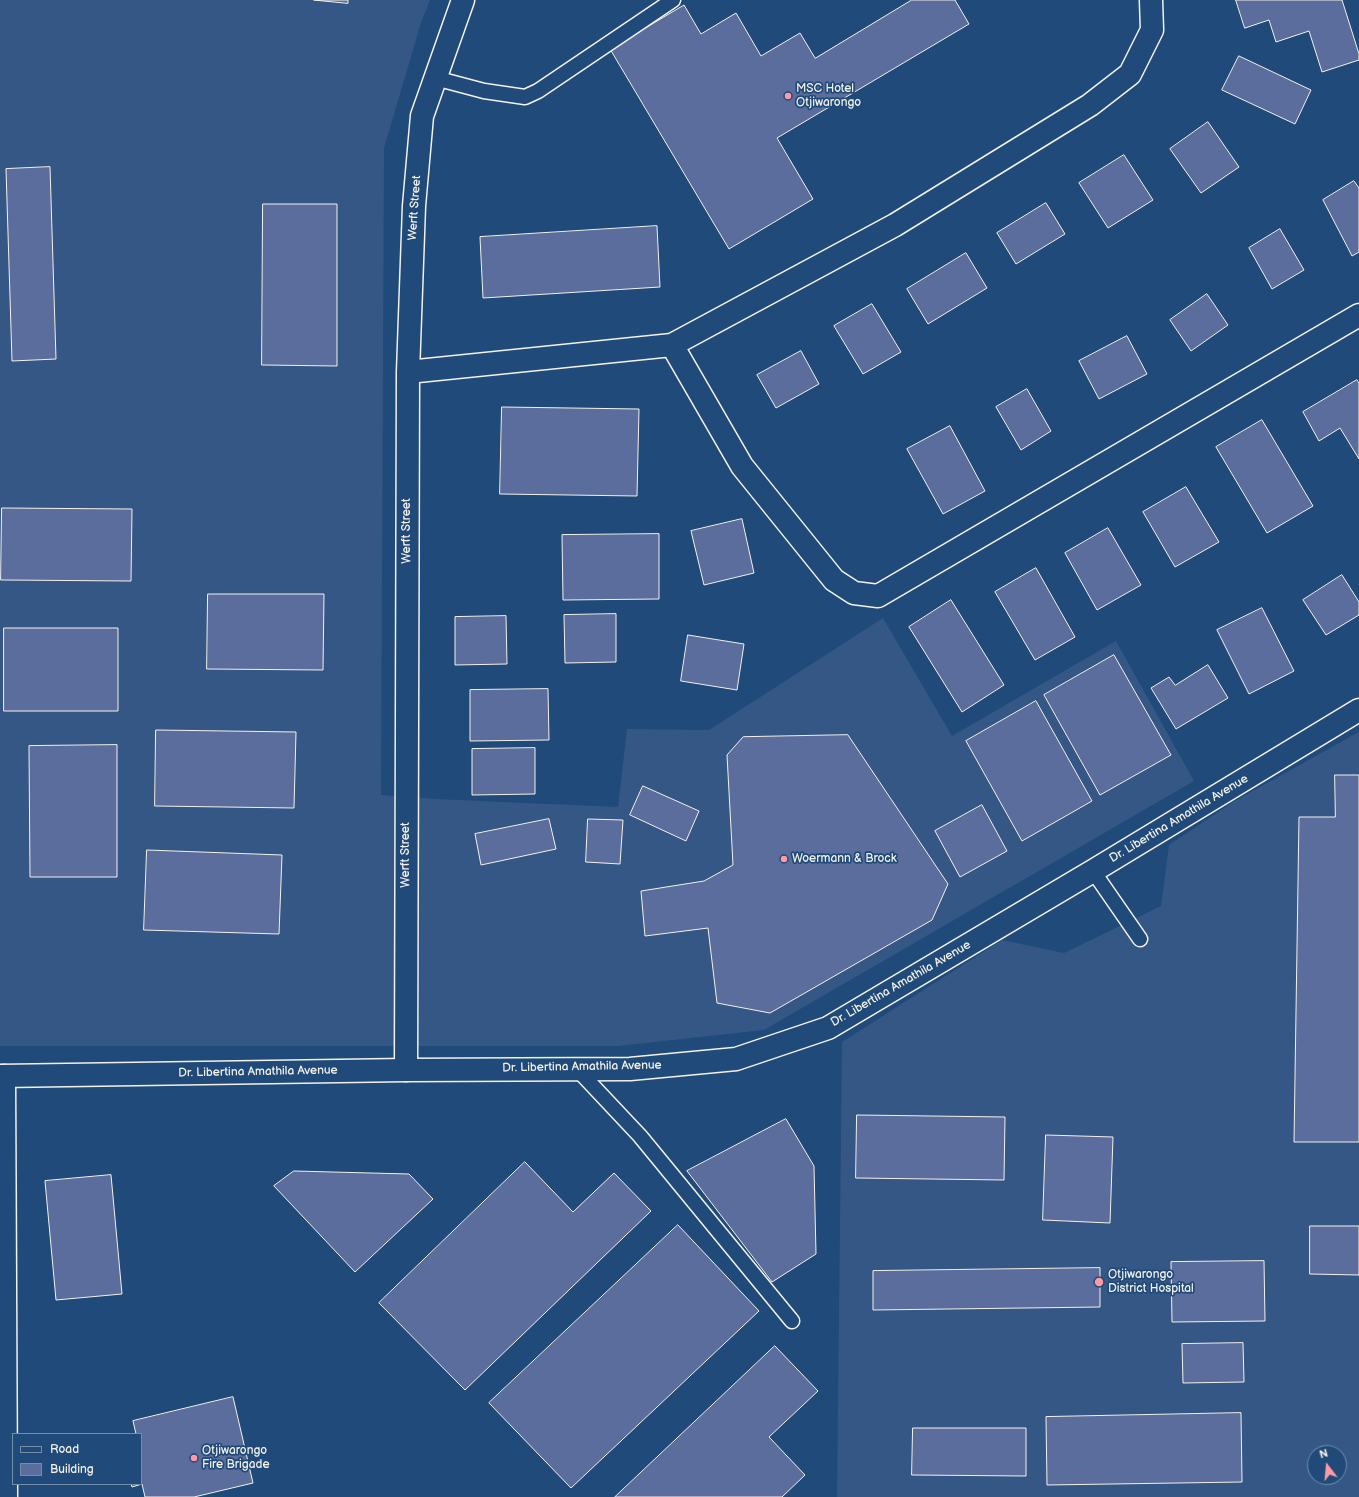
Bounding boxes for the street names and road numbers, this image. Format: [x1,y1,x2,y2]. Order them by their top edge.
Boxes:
street label: Werft Street [406,175,424,241]
street label: Werft Street [400,498,414,564]
street label: Dr. Libertina Amathila Avenue [1107,772,1251,866]
street label: Werft Street [399,822,413,888]
street label: Dr. Libertina Amathila Avenue [828,938,974,1030]
street label: Dr. Libertina Amathila Avenue [502,1058,662,1076]
street label: Dr. Libertina Amathila Avenue [178,1063,338,1081]

